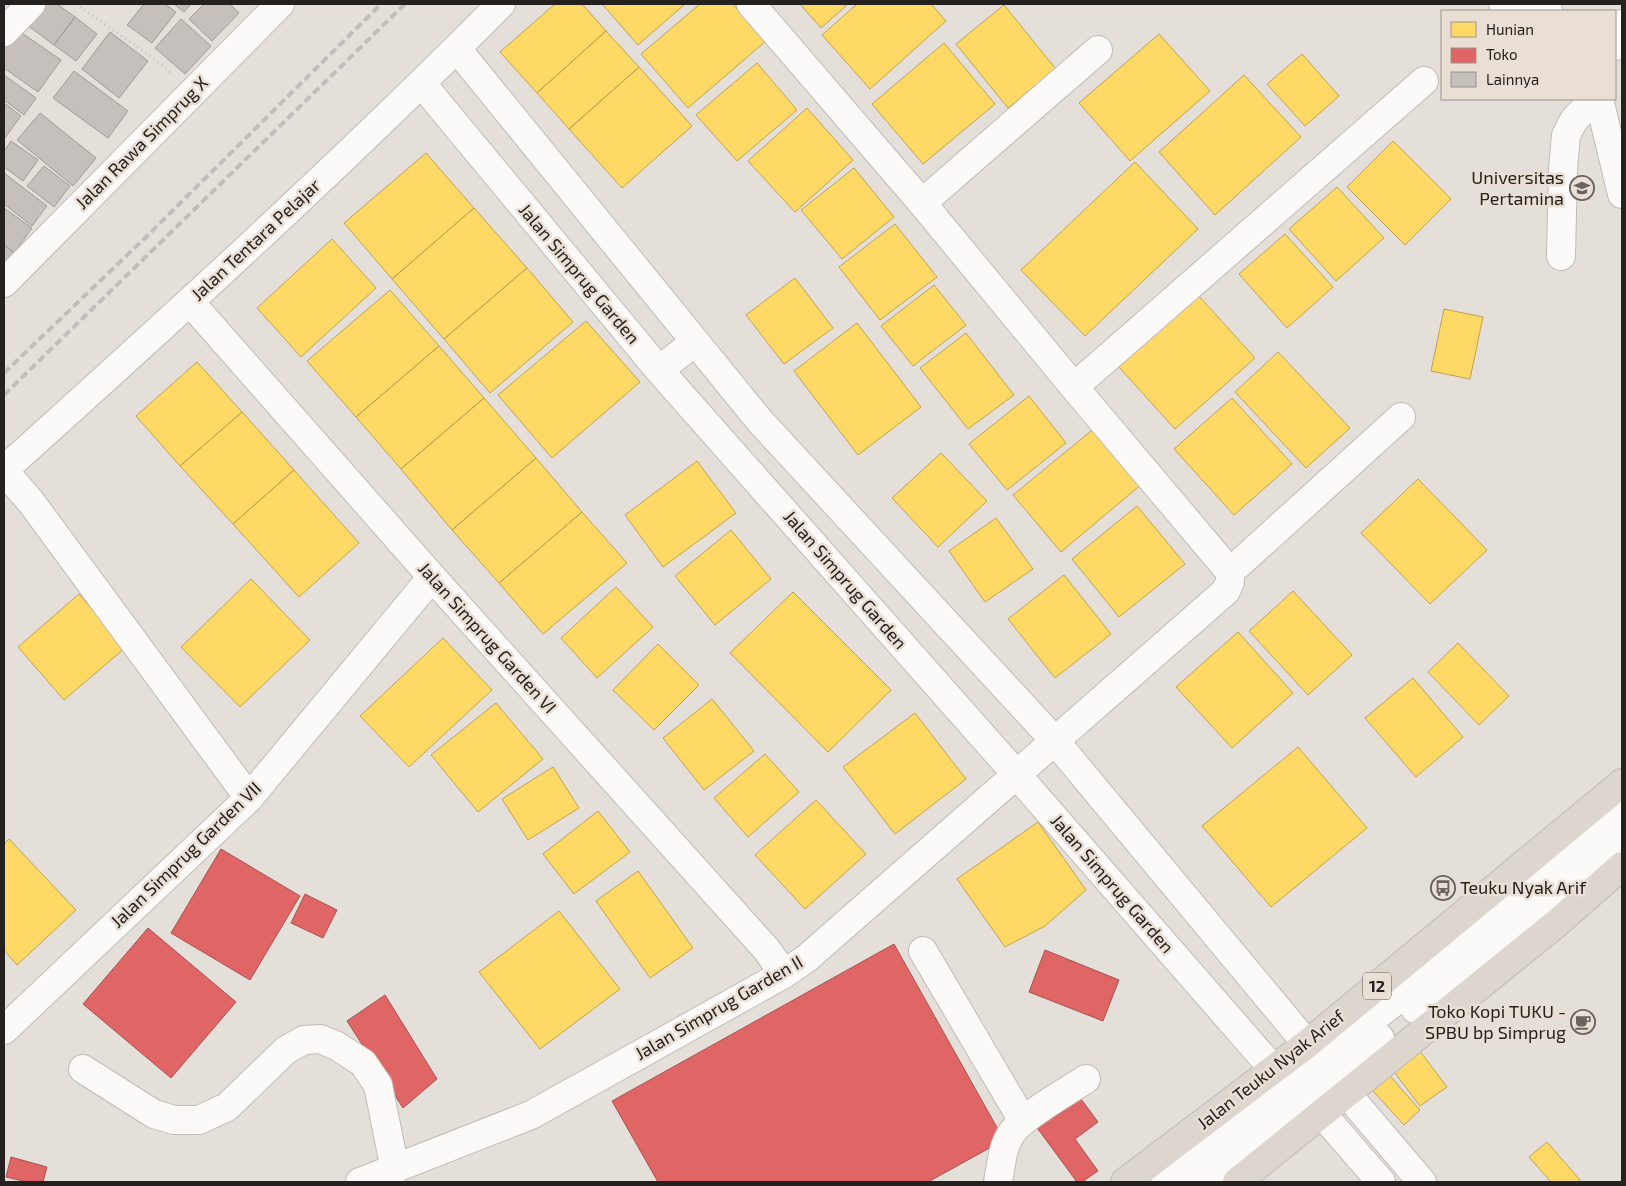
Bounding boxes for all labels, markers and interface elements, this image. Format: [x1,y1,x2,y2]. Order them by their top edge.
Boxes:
legend [1441,10,1616,100]
text: Hunian [1486,20,1534,38]
text: Toko [1486,45,1518,63]
text: Lainnya [1486,70,1539,88]
street label: Jalan Rawa Simprug X [70,71,212,213]
place label: Universitas Pertamina [1471,166,1564,209]
street label: Jalan Tentara Pelajar [186,174,325,305]
school or university icon: Universitas Pertamina [1569,175,1595,201]
street label: Jalan Simprug Garden [515,199,645,348]
street label: Jalan Simprug Garden [779,505,912,653]
street label: Jalan Simprug Garden VI [414,557,561,717]
street label: Jalan Simprug Garden VII [105,777,265,932]
street label: Jalan Simprug Garden [1046,809,1179,957]
bus stop icon: Teuku Nyak Arif [1430,875,1456,901]
place label: Teuku Nyak Arif [1460,876,1587,898]
street label: Jalan Simprug Garden II [631,950,806,1064]
road number: 12 [1363,972,1391,999]
place label: Toko Kopi TUKU - SPBU bp Simprug [1425,1000,1566,1043]
street label: Jalan Teuku Nyak Arief [1192,1004,1349,1134]
cafe icon: Toko Kopi TUKU - SPBU bp Simprug [1570,1009,1596,1035]

